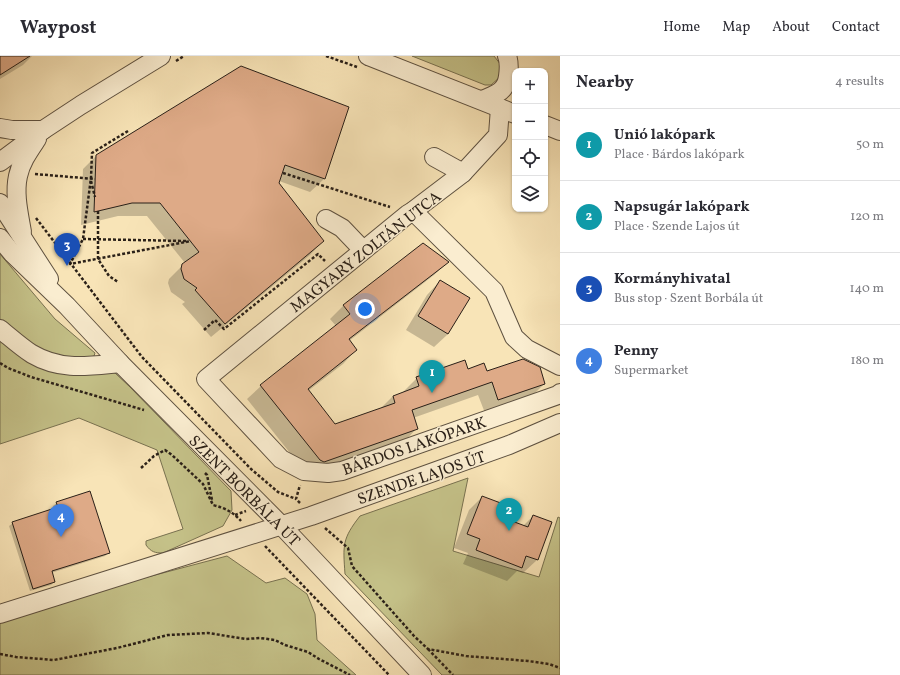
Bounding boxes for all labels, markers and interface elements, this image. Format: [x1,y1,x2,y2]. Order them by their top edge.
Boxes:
text: Waypost [20,15,96,41]
text: Home [663,18,700,37]
text: Map [722,18,750,37]
text: About [772,18,810,37]
text: Contact [832,18,880,37]
map controls [512,68,548,212]
button: + [512,68,548,104]
text: Nearby [576,71,634,94]
text: 4 results [835,73,884,91]
button: − [512,104,548,140]
text: Unió lakópark [614,125,715,146]
text: 1 [586,136,592,154]
text: 50 m [856,136,884,154]
button: locate [512,140,548,176]
text: Place · Bárdos lakópark [614,146,745,164]
button: layers [512,176,548,212]
street label: MAGYARY ZOLTÁN UTCA [286,187,446,319]
text: Napsugár lakópark [614,197,750,218]
text: 2 [586,208,592,226]
text: 120 m [850,208,884,226]
text: Place · Szende Lajos út [614,218,740,236]
pin: 3 [54,233,80,266]
text: Kormányhivatal [614,269,731,290]
text: 3 [586,280,592,298]
text: 140 m [850,280,884,298]
text: Bus stop · Szent Borbála út [614,290,763,308]
your location [355,299,375,319]
text: Penny [614,341,658,362]
text: 4 [585,352,593,370]
text: 180 m [850,352,884,370]
pin: 1 [419,360,445,393]
text: Supermarket [614,362,689,380]
street label: BÁRDOS LAKÓPARK [340,412,490,482]
street label: SZENT BORBÁLA ÚT [183,431,304,552]
street label: SZENDE LAJOS ÚT [355,447,489,511]
pin: 2 [496,498,522,531]
pin: 4 [48,504,74,537]

